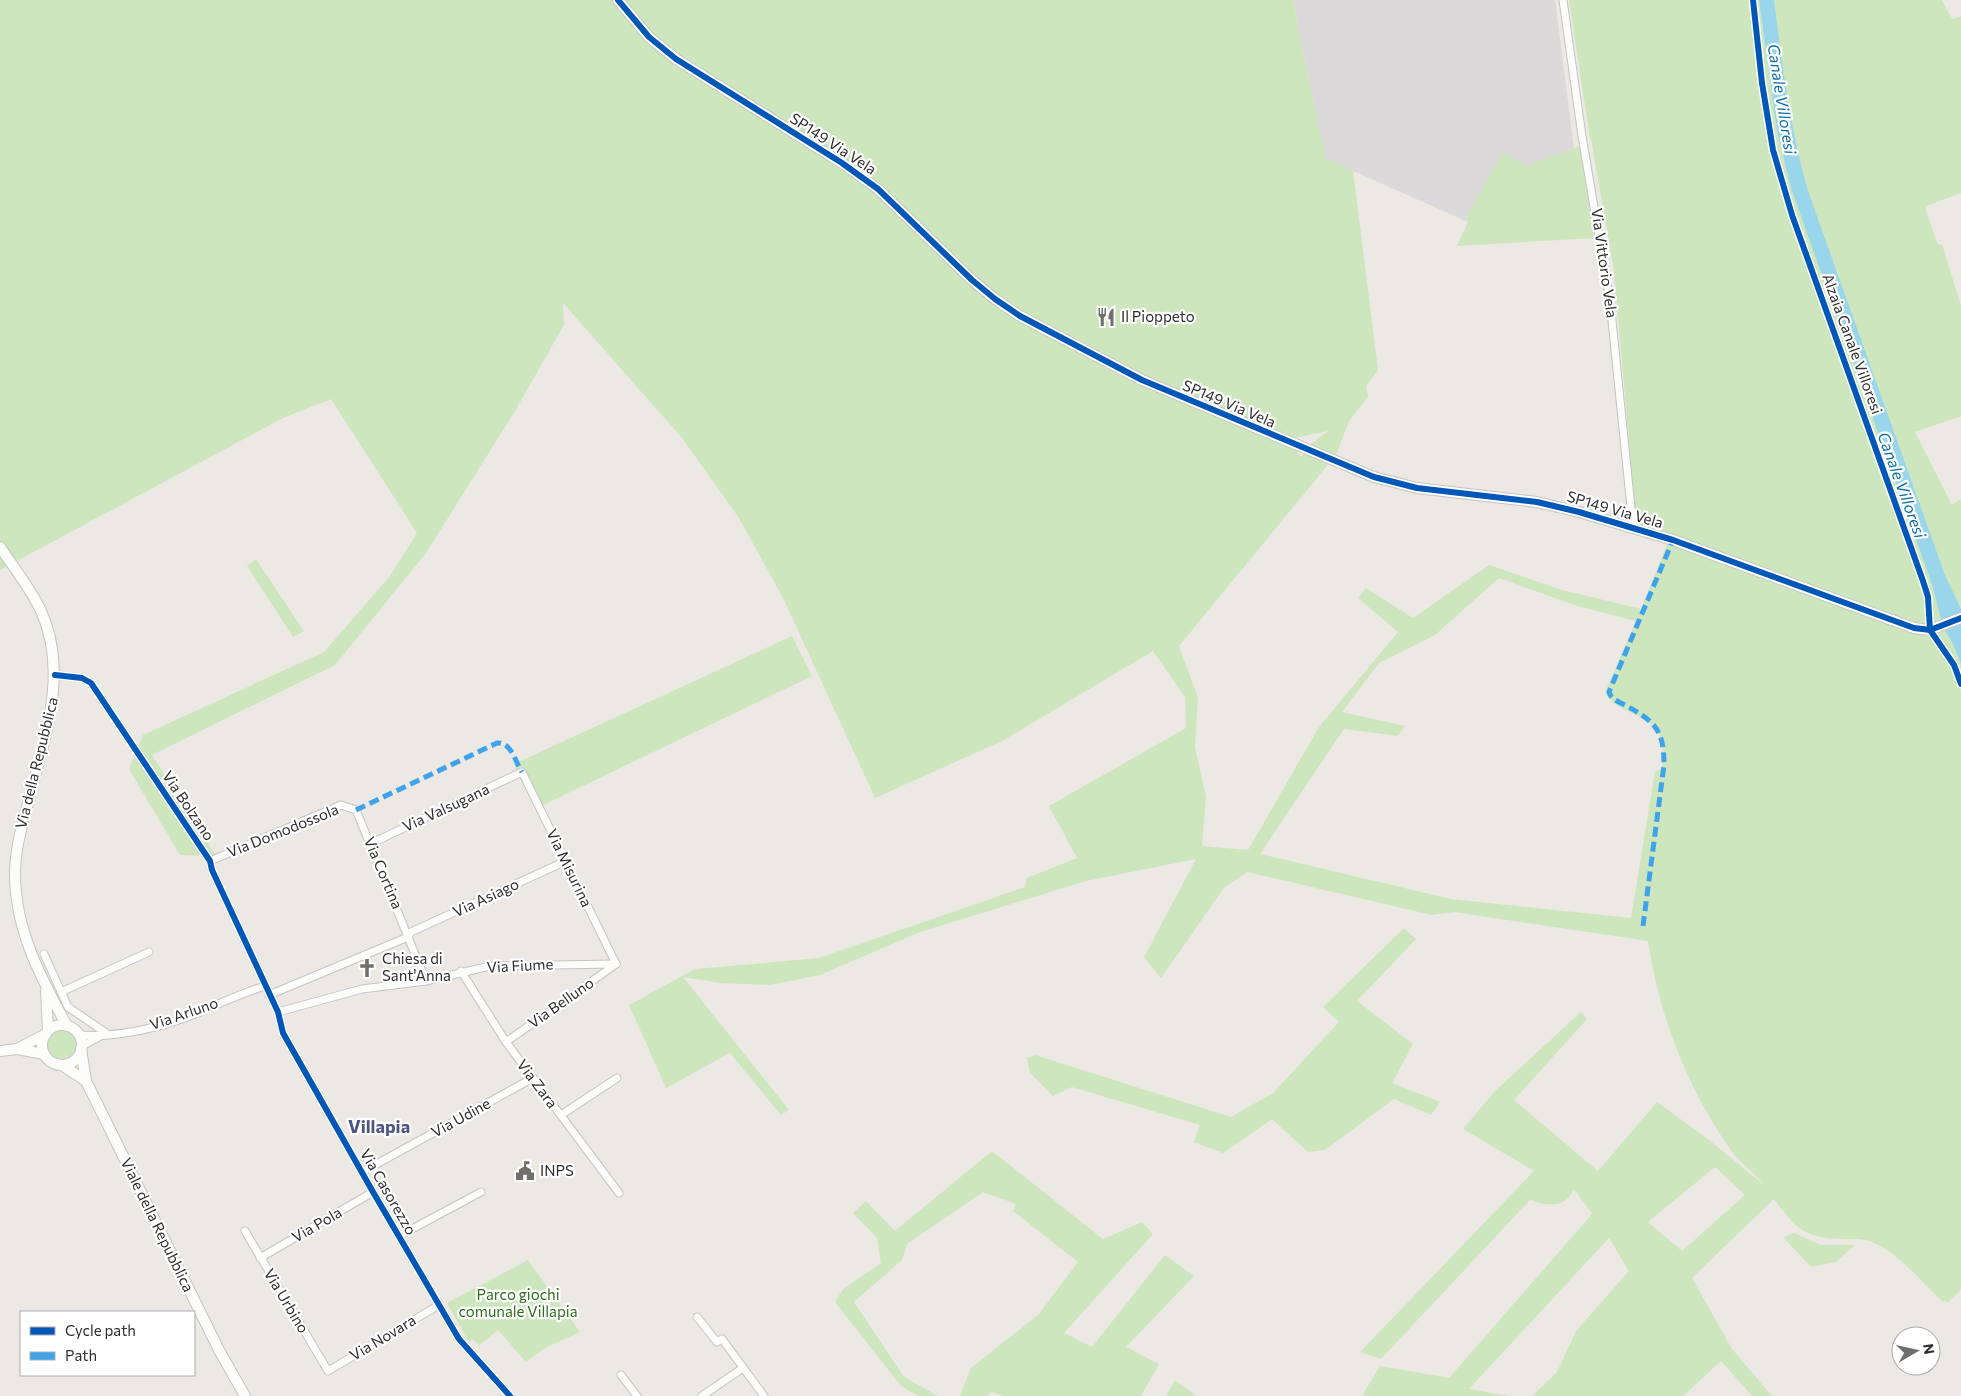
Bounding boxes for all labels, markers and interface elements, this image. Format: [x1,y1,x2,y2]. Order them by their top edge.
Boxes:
water label: Canale Villoresi [1764,43,1801,156]
street label: SP149 Via Vela [787,109,880,178]
street label: Via Vittorio Vela [1588,207,1622,319]
street label: Alzaia Canale Villoresi [1819,271,1887,416]
restaurant icon: Il Pioppeto [1095,306,1117,328]
place label: Il Pioppeto [1121,307,1195,325]
street label: SP149 Via Vela [1180,375,1279,431]
water label: Canale Villoresi [1875,429,1931,541]
street label: SP149 Via Vela [1565,487,1665,531]
street label: Via della Repubblica [11,695,61,831]
street label: Via Bolzano [159,767,219,844]
street label: Via Valsugana [399,779,492,835]
street label: Via Domodossola [224,800,341,861]
street label: Via Misurina [543,826,597,910]
street label: Via Cortina [361,834,407,911]
street label: Via Asiago [450,874,521,920]
place label: Chiesa di Sant'Anna [382,949,451,984]
street label: Via Fiume [486,954,554,976]
church icon: Chiesa di Sant'Anna [356,957,378,979]
street label: Via Belluno [524,973,597,1031]
street label: Via Arluno [147,993,220,1033]
street label: Via Zara [514,1055,562,1111]
street label: Via Udine [428,1093,493,1141]
district label: Villapia [348,1115,410,1137]
street label: Via Casorezzo [357,1145,421,1238]
street label: Viale della Repubblica [118,1155,198,1295]
public building icon: INPS [514,1160,536,1182]
place label: INPS [540,1161,574,1179]
street label: Via Pola [288,1203,345,1246]
street label: Via Urbino [261,1265,313,1336]
park label: Parco giochi comunale Villapia [458,1285,578,1320]
street label: Via Novara [346,1310,419,1364]
legend [20,1311,195,1376]
text: Cycle path [65,1321,136,1339]
north arrow [1891,1326,1941,1376]
text: N [1920,1342,1939,1355]
text: Path [65,1346,97,1364]

